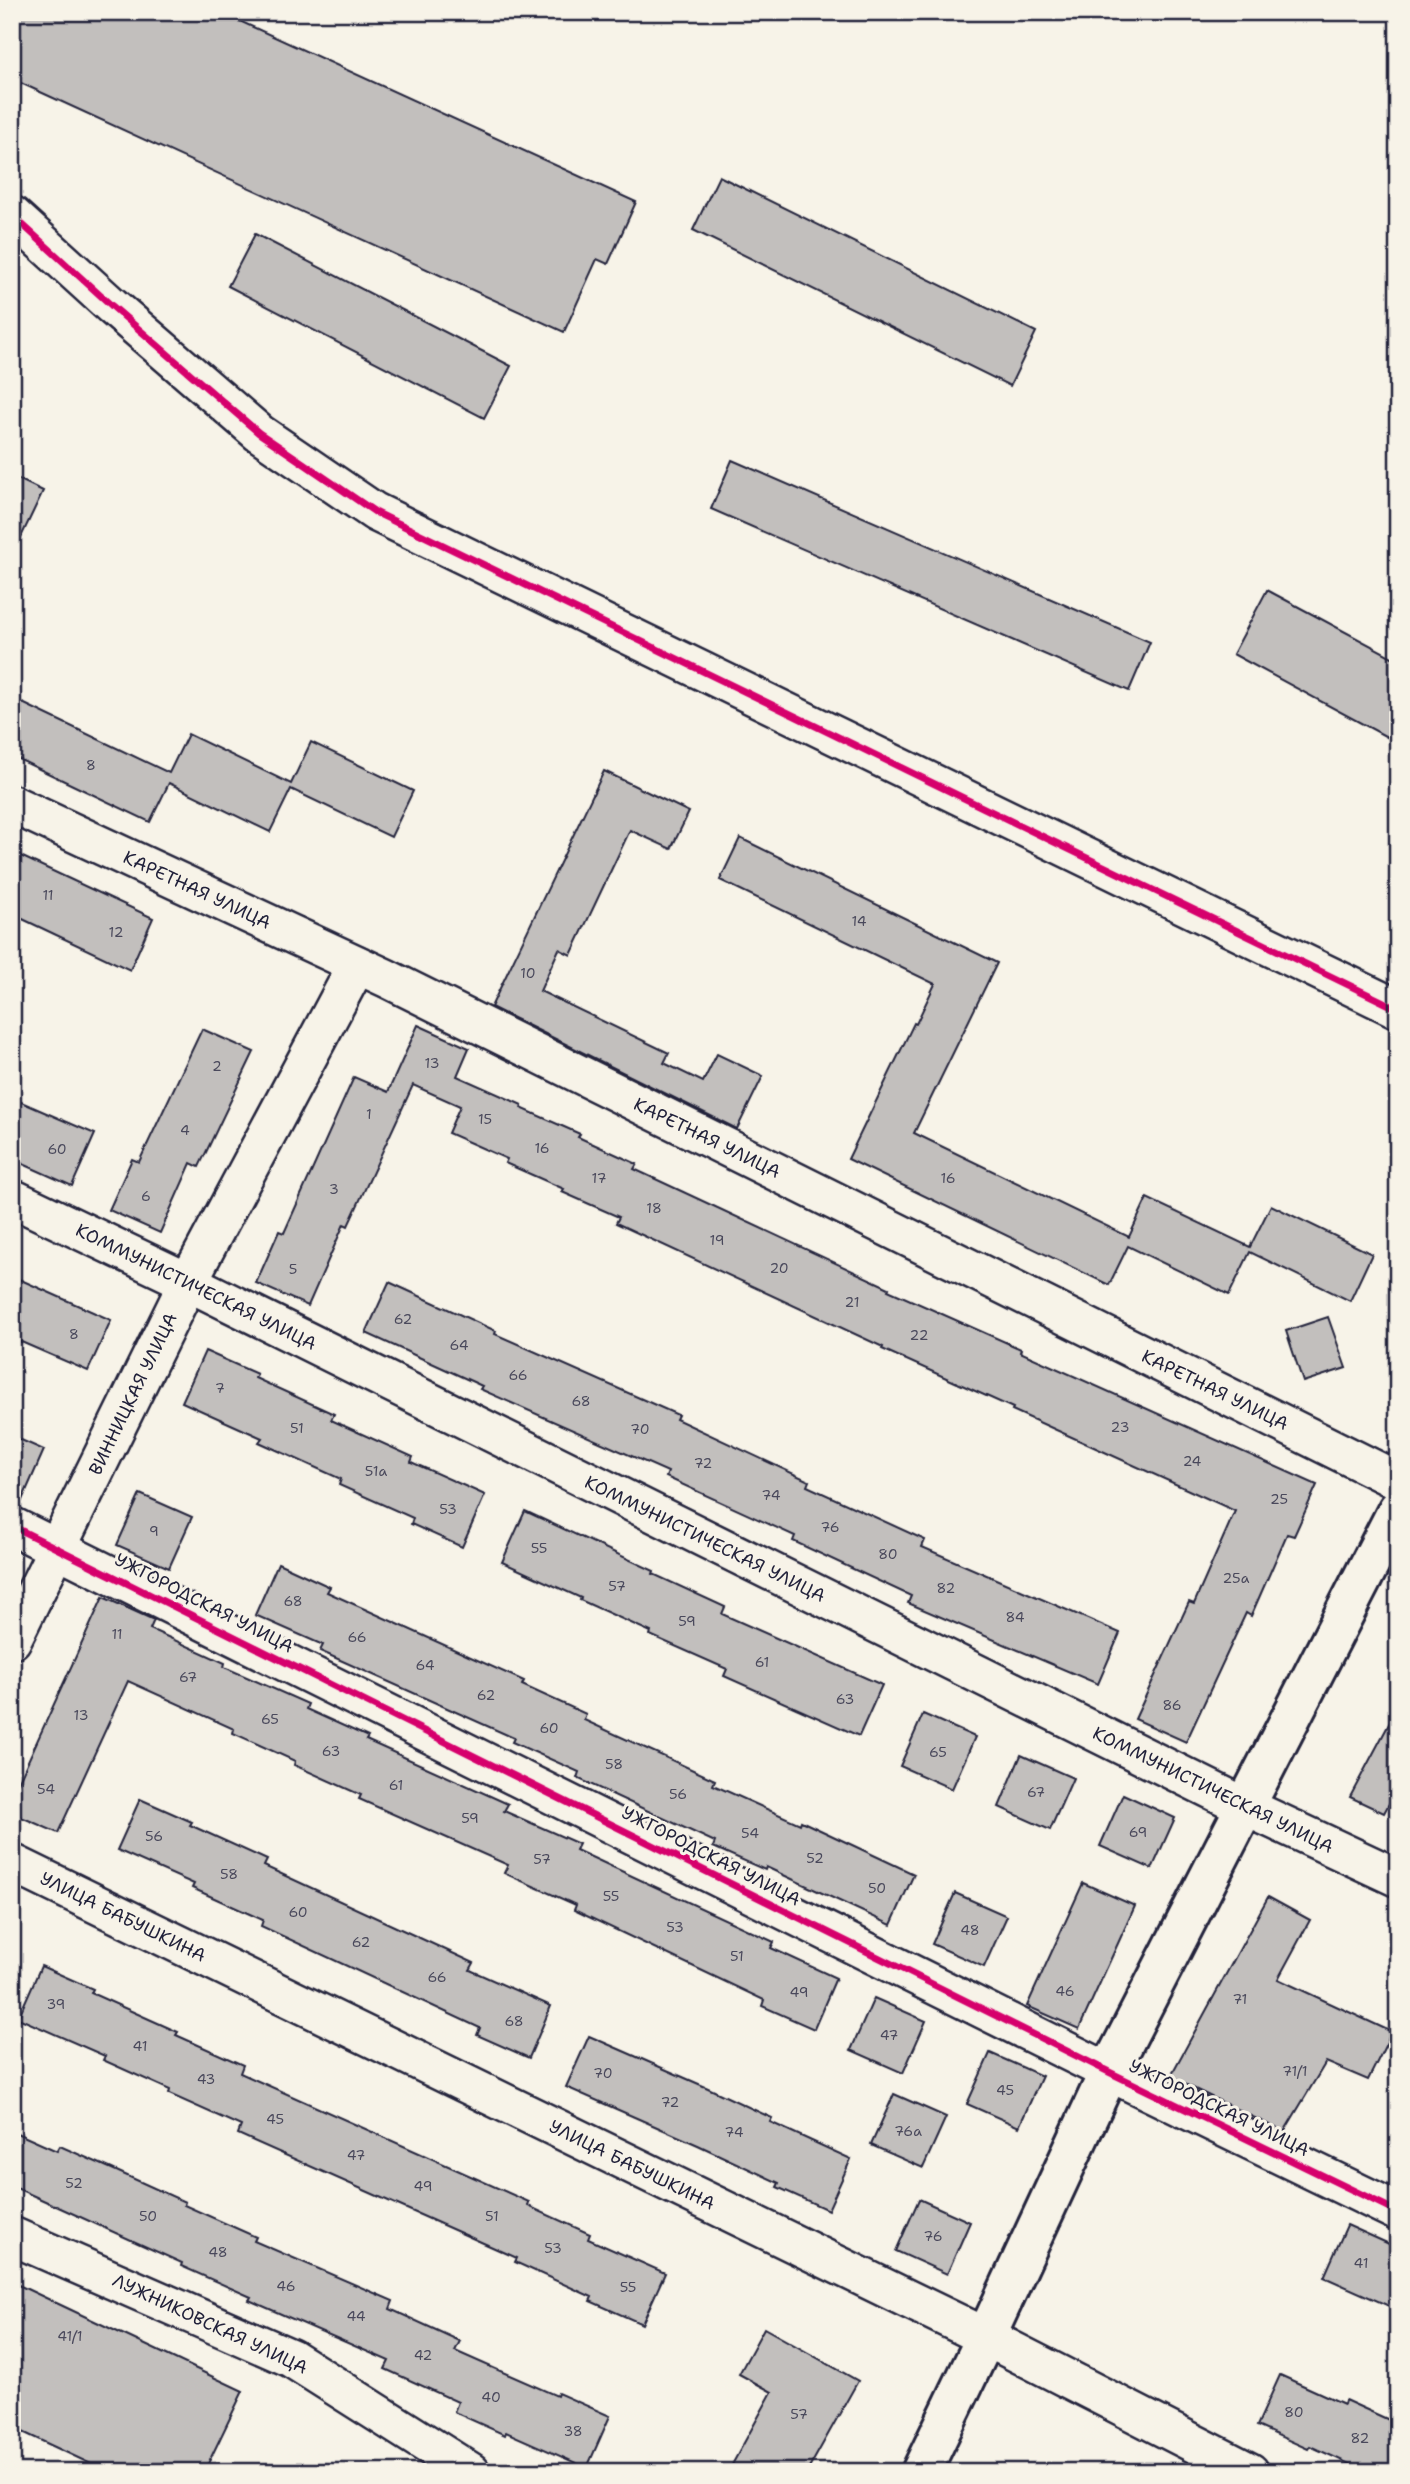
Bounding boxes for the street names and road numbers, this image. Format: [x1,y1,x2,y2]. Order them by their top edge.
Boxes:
street label: КАРЕТНАЯ УЛИЦА [119,845,275,935]
street label: КАРЕТНАЯ УЛИЦА [630,1092,784,1184]
street label: КОММУНИСТИЧЕСКАЯ УЛИЦА [72,1218,320,1356]
street label: ВИННИЦКАЯ УЛИЦА [83,1309,183,1479]
street label: КАРЕТНАЯ УЛИЦА [1138,1344,1292,1436]
street label: КОММУНИСТИЧЕСКАЯ УЛИЦА [581,1470,829,1608]
street label: УЖГОРОДСКАЯ УЛИЦА [111,1547,297,1659]
street label: КОММУНИСТИЧЕСКАЯ УЛИЦА [1089,1721,1337,1859]
street label: УЖГОРОДСКАЯ УЛИЦА [618,1800,804,1912]
street label: УЛИЦА БАБУШКИНА [36,1866,210,1968]
street label: УЖГОРОДСКАЯ УЛИЦА [1125,2054,1313,2162]
street label: УЛИЦА БАБУШКИНА [545,2114,719,2216]
street label: ЛУЖНИКОВСКАЯ УЛИЦА [109,2268,311,2380]

